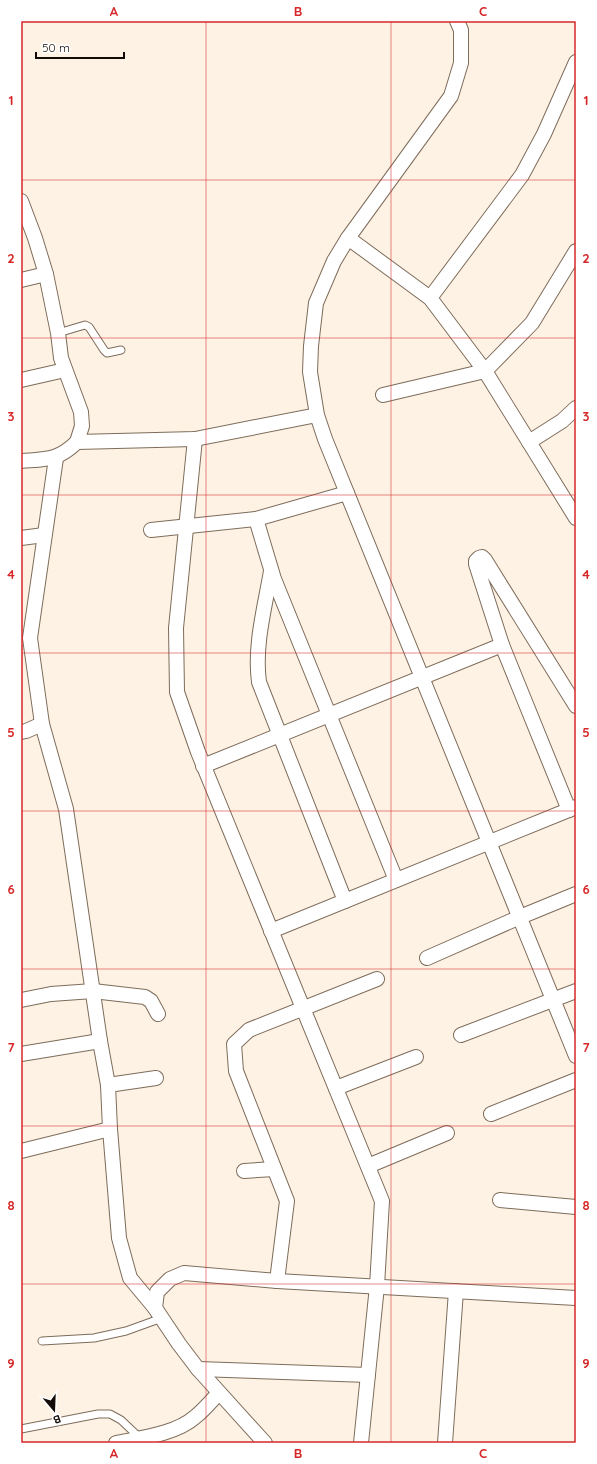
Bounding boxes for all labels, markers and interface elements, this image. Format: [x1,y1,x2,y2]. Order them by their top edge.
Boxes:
text: A [110,3,119,19]
text: B [294,3,302,19]
text: C [479,3,487,19]
scale bar [36,34,124,60]
text: 50 m [42,40,70,55]
text: 1 [8,92,14,108]
text: 1 [583,92,589,108]
text: 2 [7,250,15,266]
text: 2 [582,250,590,266]
text: 3 [8,408,15,424]
text: 3 [583,408,590,424]
text: 4 [7,566,15,582]
text: 4 [582,566,590,582]
text: 5 [7,724,15,740]
text: 5 [582,724,590,740]
text: 6 [7,881,15,897]
text: 6 [582,881,590,897]
text: 7 [7,1039,15,1055]
text: 7 [582,1039,590,1055]
text: 8 [7,1197,15,1213]
text: 8 [582,1197,590,1213]
text: 9 [7,1355,15,1371]
text: 9 [582,1355,590,1371]
north arrow [34,1390,74,1430]
text: B [52,1412,63,1427]
text: A [110,1445,119,1461]
text: B [294,1445,302,1461]
text: C [479,1445,487,1461]

